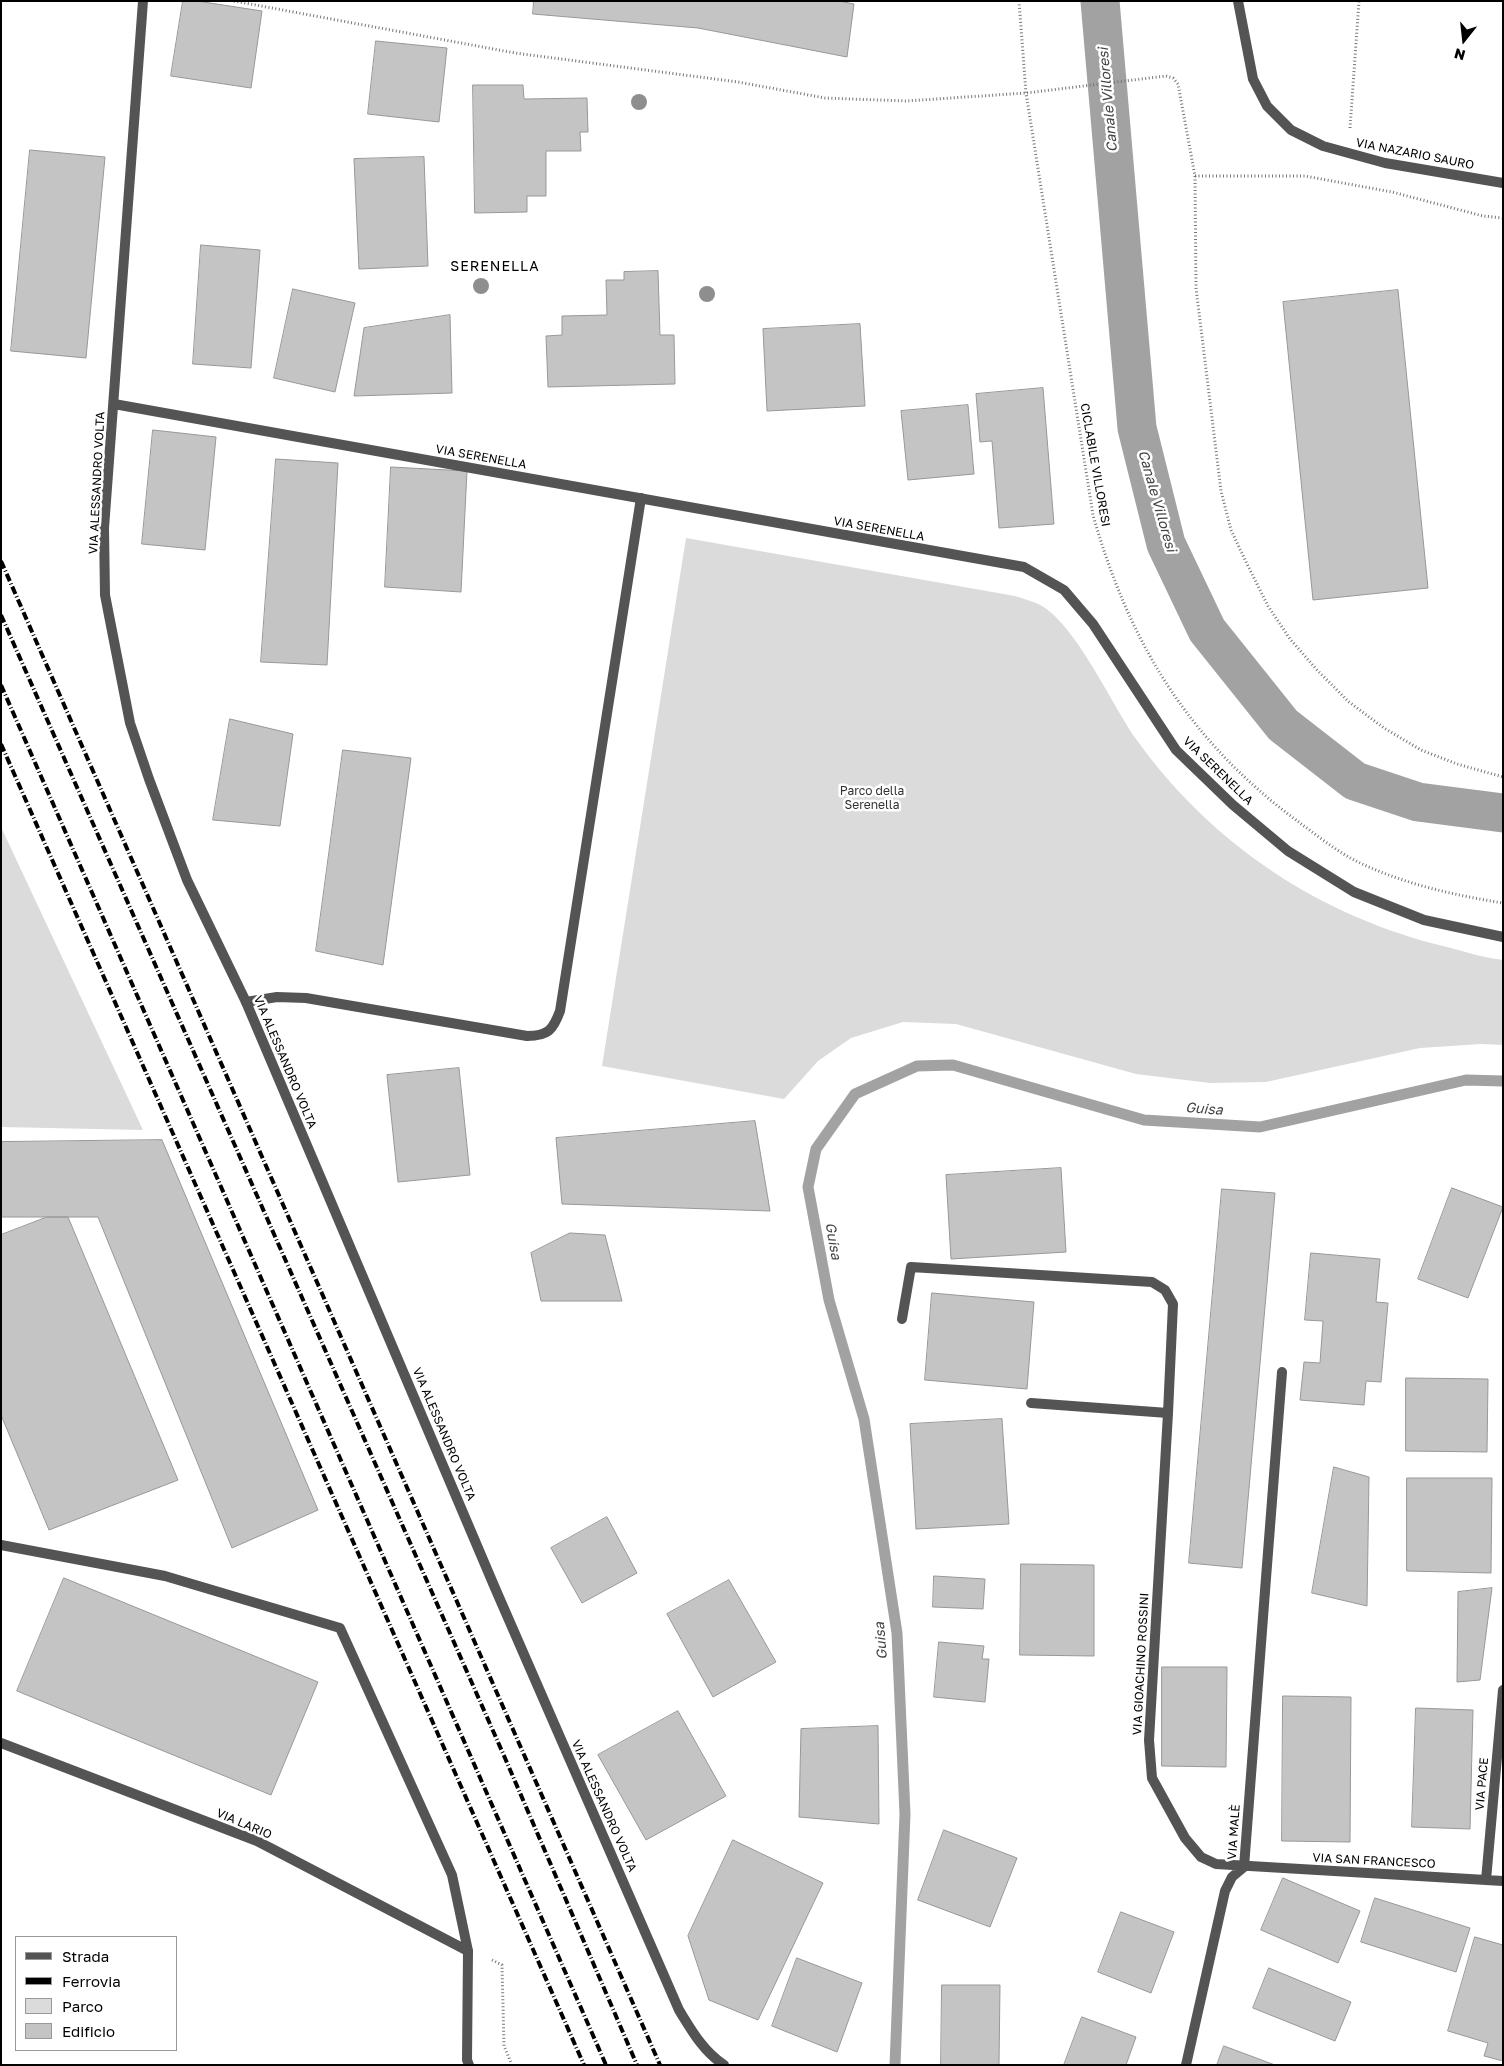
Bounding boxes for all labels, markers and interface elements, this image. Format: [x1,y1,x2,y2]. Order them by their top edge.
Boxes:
north arrow [1439,15,1489,65]
text: N [1452,45,1467,65]
water label: Canale Villoresi [1095,47,1121,153]
street label: VIA NAZARIO SAURO [1355,135,1475,173]
district label: SERENELLA [449,259,541,275]
street label: CICLABILE VILLORESI [1077,402,1113,528]
street label: VIA ALESSANDRO VOLTA [86,411,108,555]
street label: VIA SERENELLA [435,442,527,472]
water label: Canale Villoresi [1134,448,1180,554]
street label: VIA SERENELLA [833,514,925,544]
street label: VIA SERENELLA [1180,734,1256,808]
park label: Parco della Serenella [840,784,904,812]
street label: VIA ALESSANDRO VOLTA [250,993,320,1131]
water label: Guisa [1185,1099,1223,1119]
water label: Guisa [821,1221,845,1261]
street label: VIA ALESSANDRO VOLTA [409,1365,479,1503]
street label: VIA GIOACHINO ROSSINI [1130,1592,1152,1736]
water label: Guisa [871,1622,891,1660]
street label: VIA ALESSANDRO VOLTA [568,1738,640,1874]
street label: VIA PACE [1473,1757,1491,1811]
street label: VIA MALÈ [1225,1804,1243,1860]
street label: VIA LARIO [214,1806,274,1842]
street label: VIA SAN FRANCESCO [1312,1851,1436,1871]
legend [15,1936,178,2051]
text: Strada [62,1947,109,1965]
text: Ferrovia [62,1972,121,1990]
text: Parco [62,1997,103,2015]
text: Edificio [62,2022,115,2040]

